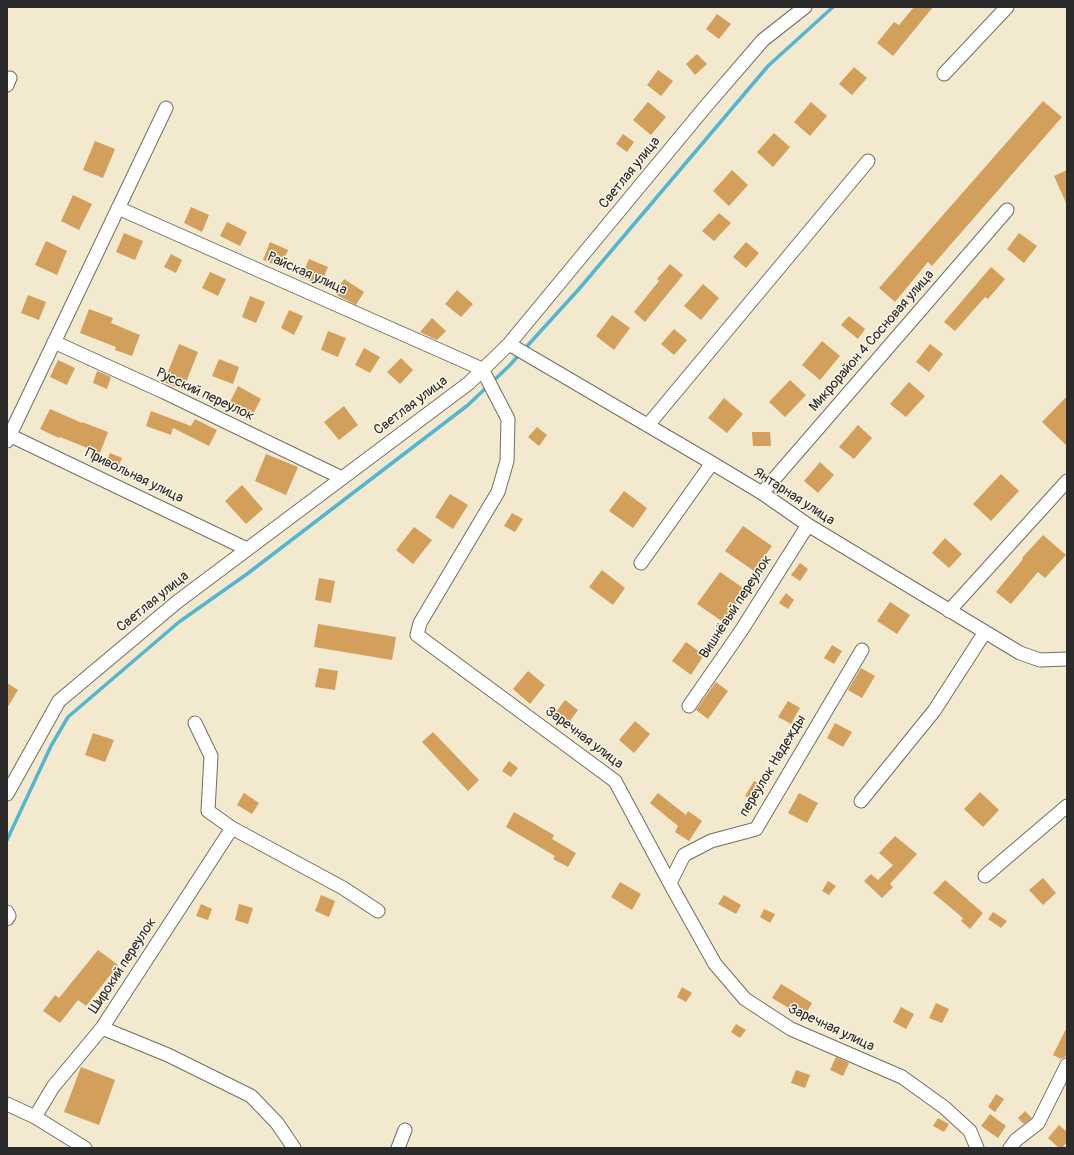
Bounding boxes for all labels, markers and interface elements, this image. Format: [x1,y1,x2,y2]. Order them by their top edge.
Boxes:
street label: Светлая улица [596,134,664,212]
street label: Райская улица [265,249,349,299]
street label: Микрорайон 4 Сосновая улица [806,267,938,415]
street label: Русский переулок [153,365,257,425]
street label: Светлая улица [371,373,451,439]
street label: Привольная улица [82,445,186,507]
street label: Янтарная улица [750,465,838,529]
street label: Вишнёвый переулок [696,552,776,662]
street label: Светлая улица [114,568,192,636]
street label: Заречная улица [542,703,626,773]
street label: переулок Надежды [736,712,810,820]
street label: Широкий переулок [86,915,160,1017]
street label: Заречная улица [785,1001,877,1055]

